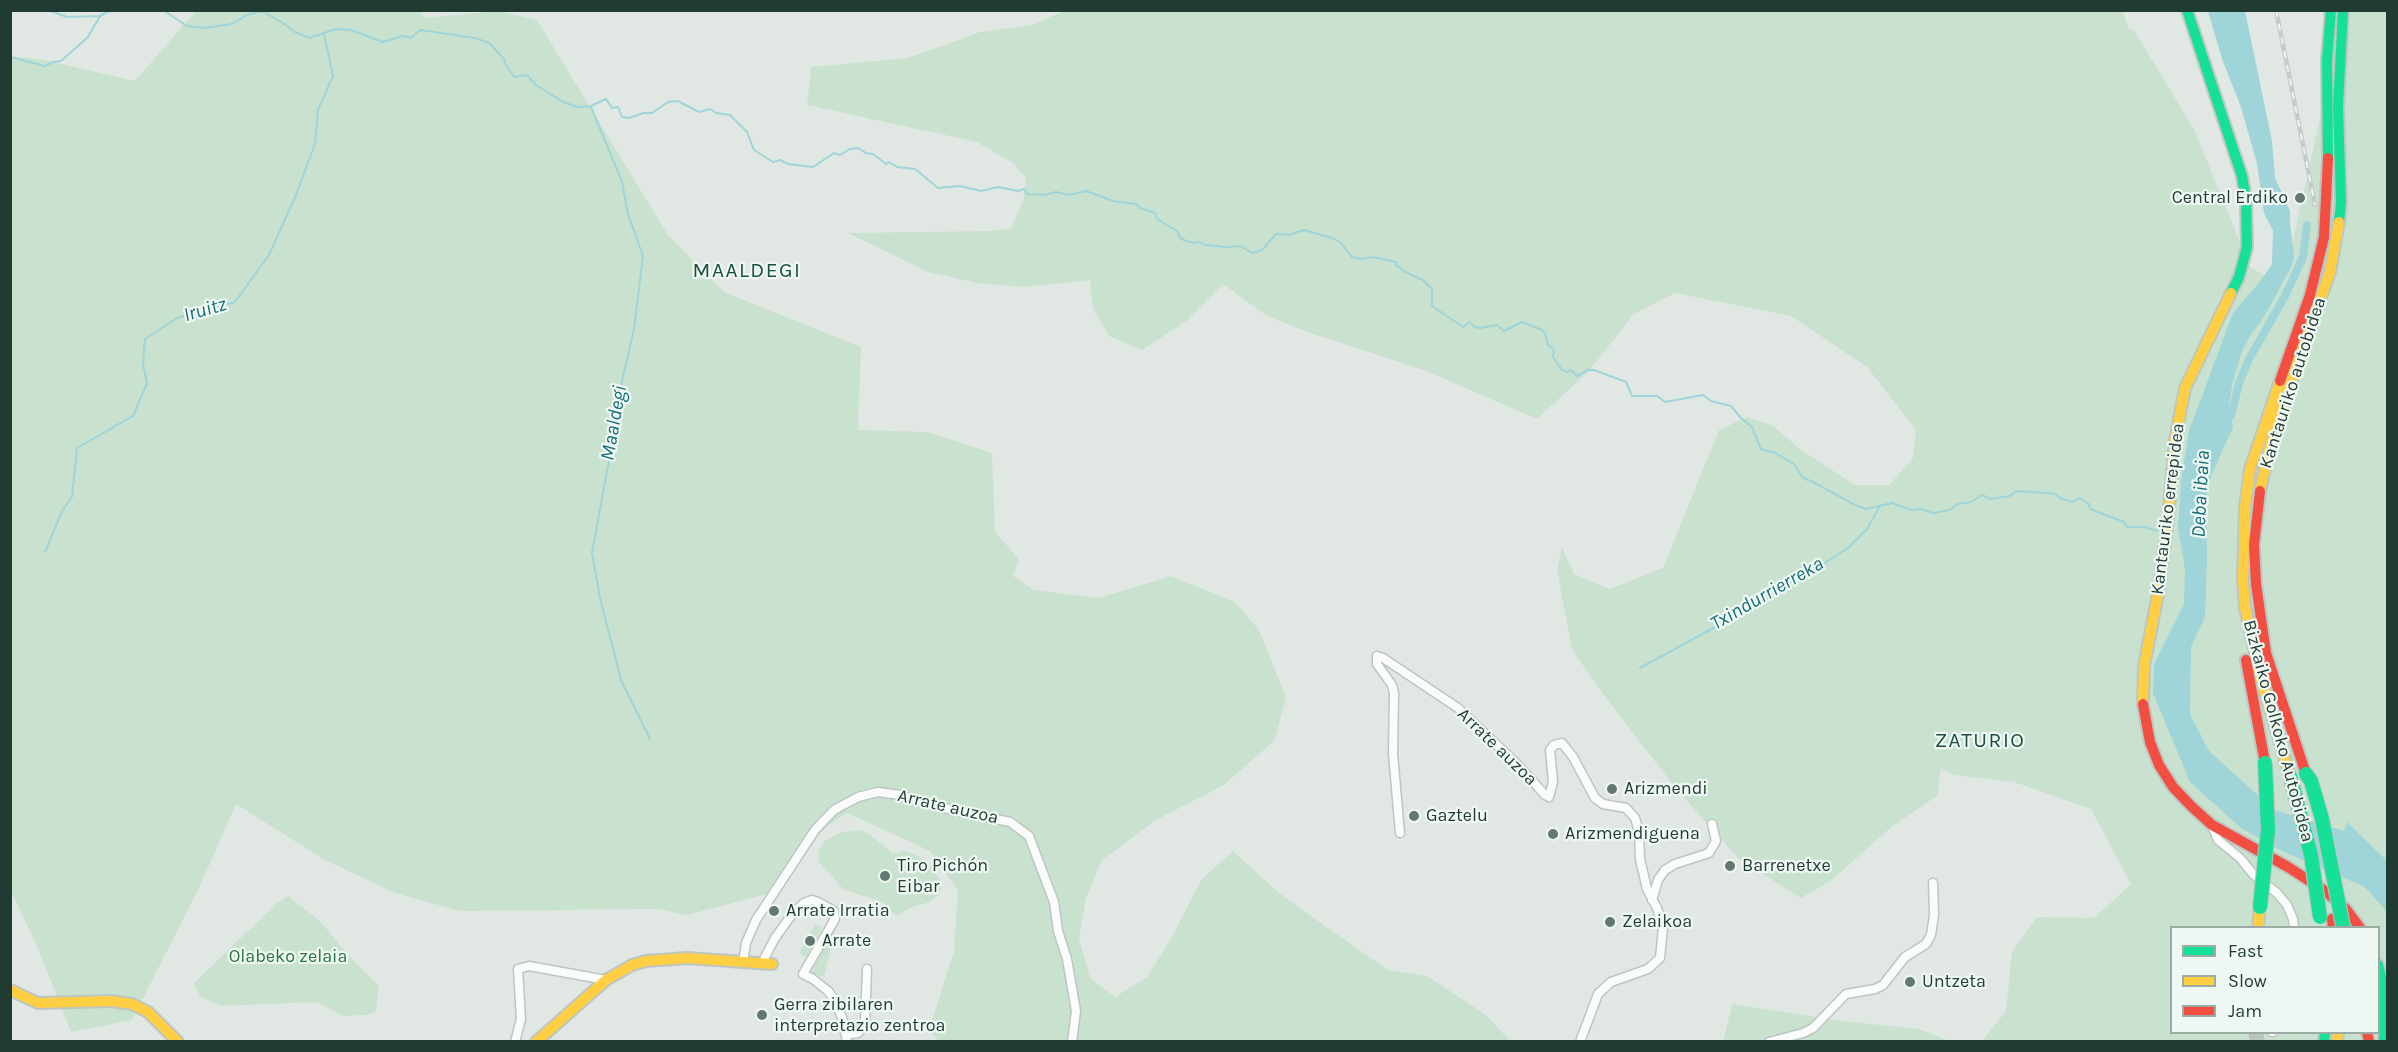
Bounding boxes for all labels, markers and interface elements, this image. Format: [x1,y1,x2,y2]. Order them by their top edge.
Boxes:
place label: Central Erdiko [2172,187,2288,209]
marker: Central Erdiko [2293,191,2307,205]
district label: MAALDEGI [693,258,801,284]
water label: Iruitz [181,292,229,328]
street label: Kantauriko autobidea [2255,295,2331,471]
water label: Maaldegi [596,384,632,462]
street label: Kantauriko errepidea [2147,422,2189,596]
water label: Deba ibaia [2187,450,2215,538]
water label: Txindurrierreka [1706,552,1828,636]
street label: Bizkaiko Golkoko Autobidea [2238,618,2318,844]
street label: Arrate auzoa [1453,704,1541,790]
district label: ZATURIO [1935,728,2025,754]
place label: Arizmendi [1624,778,1708,800]
marker: Arizmendi [1605,782,1619,796]
street label: Arrate auzoa [896,785,1000,829]
place label: Gaztelu [1426,805,1488,827]
marker: Gaztelu [1407,809,1421,823]
place label: Arizmendiguena [1565,823,1700,845]
marker: Arizmendiguena [1546,827,1560,841]
place label: Tiro Pichón Eibar [897,855,988,898]
place label: Barrenetxe [1742,855,1831,877]
marker: Barrenetxe [1723,859,1737,873]
marker: Tiro Pichón Eibar [878,869,892,883]
place label: Arrate Irratia [786,900,890,922]
marker: Arrate Irratia [767,904,781,918]
place label: Zelaikoa [1622,911,1692,933]
marker: Zelaikoa [1603,915,1617,929]
legend [2170,926,2380,1034]
place label: Arrate [822,930,871,952]
marker: Arrate [803,934,817,948]
text: Fast [2228,940,2263,962]
park label: Olabeko zelaia [229,946,347,968]
text: Slow [2228,970,2267,992]
place label: Untzeta [1922,971,1986,993]
marker: Untzeta [1903,975,1917,989]
place label: Gerra zibilaren interpretazio zentroa [774,994,945,1036]
text: Jam [2228,1000,2262,1022]
marker: Gerra zibilaren interpretazio zentroa [755,1008,769,1022]

